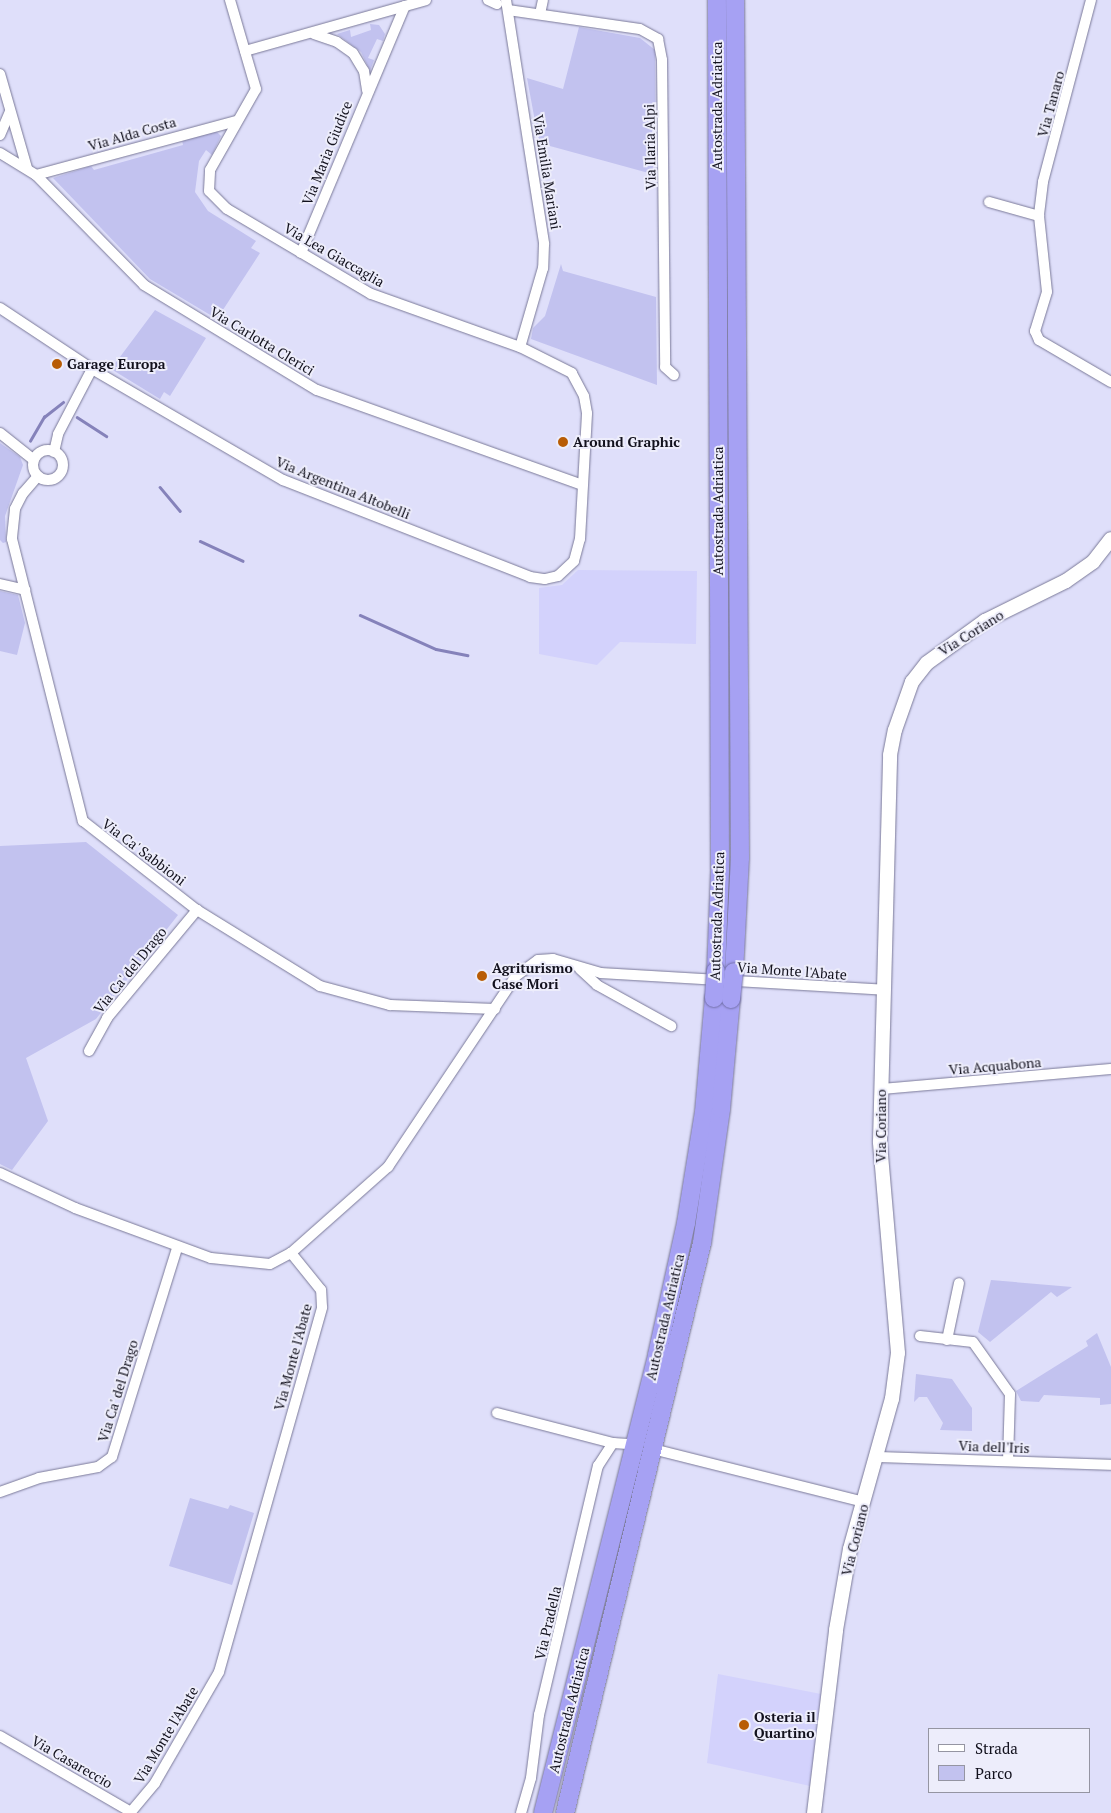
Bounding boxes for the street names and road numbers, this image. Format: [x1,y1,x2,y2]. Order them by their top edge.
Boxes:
street label: Autostrada Adriatica [709,41,725,171]
street label: Via Tanaro [1034,69,1068,139]
street label: Via Maria Giudice [298,99,356,207]
street label: Via Ilaria Alpi [641,104,659,190]
street label: Via Alda Costa [86,113,178,155]
street label: Via Emilia Mariani [530,113,564,231]
street label: Via Lea Giaccaglia [281,219,387,291]
street label: Via Carlotta Clerici [207,303,317,379]
street label: Autostrada Adriatica [710,446,726,576]
street label: Via Argentina Altobelli [273,453,413,523]
street label: Via Coriano [935,606,1007,660]
street label: Via Ca' Sabbioni [99,815,189,889]
street label: Autostrada Adriatica [706,851,728,981]
street label: Via Ca' del Drago [90,923,170,1017]
street label: Via Monte l'Abate [736,959,848,983]
street label: Via Acquabona [948,1054,1042,1078]
street label: Via Coriano [873,1089,889,1163]
street label: Autostrada Adriatica [642,1252,688,1382]
street label: Via Monte l'Abate [271,1302,315,1412]
street label: Via Ca' del Drago [94,1338,142,1444]
street label: Via dell'Iris [958,1437,1030,1457]
street label: Via Coriano [838,1502,872,1578]
street label: Via Pradella [531,1584,565,1662]
street label: Autostrada Adriatica [545,1645,593,1775]
street label: Via Monte l'Abate [130,1683,202,1787]
street label: Via Casareccio [29,1732,115,1792]

